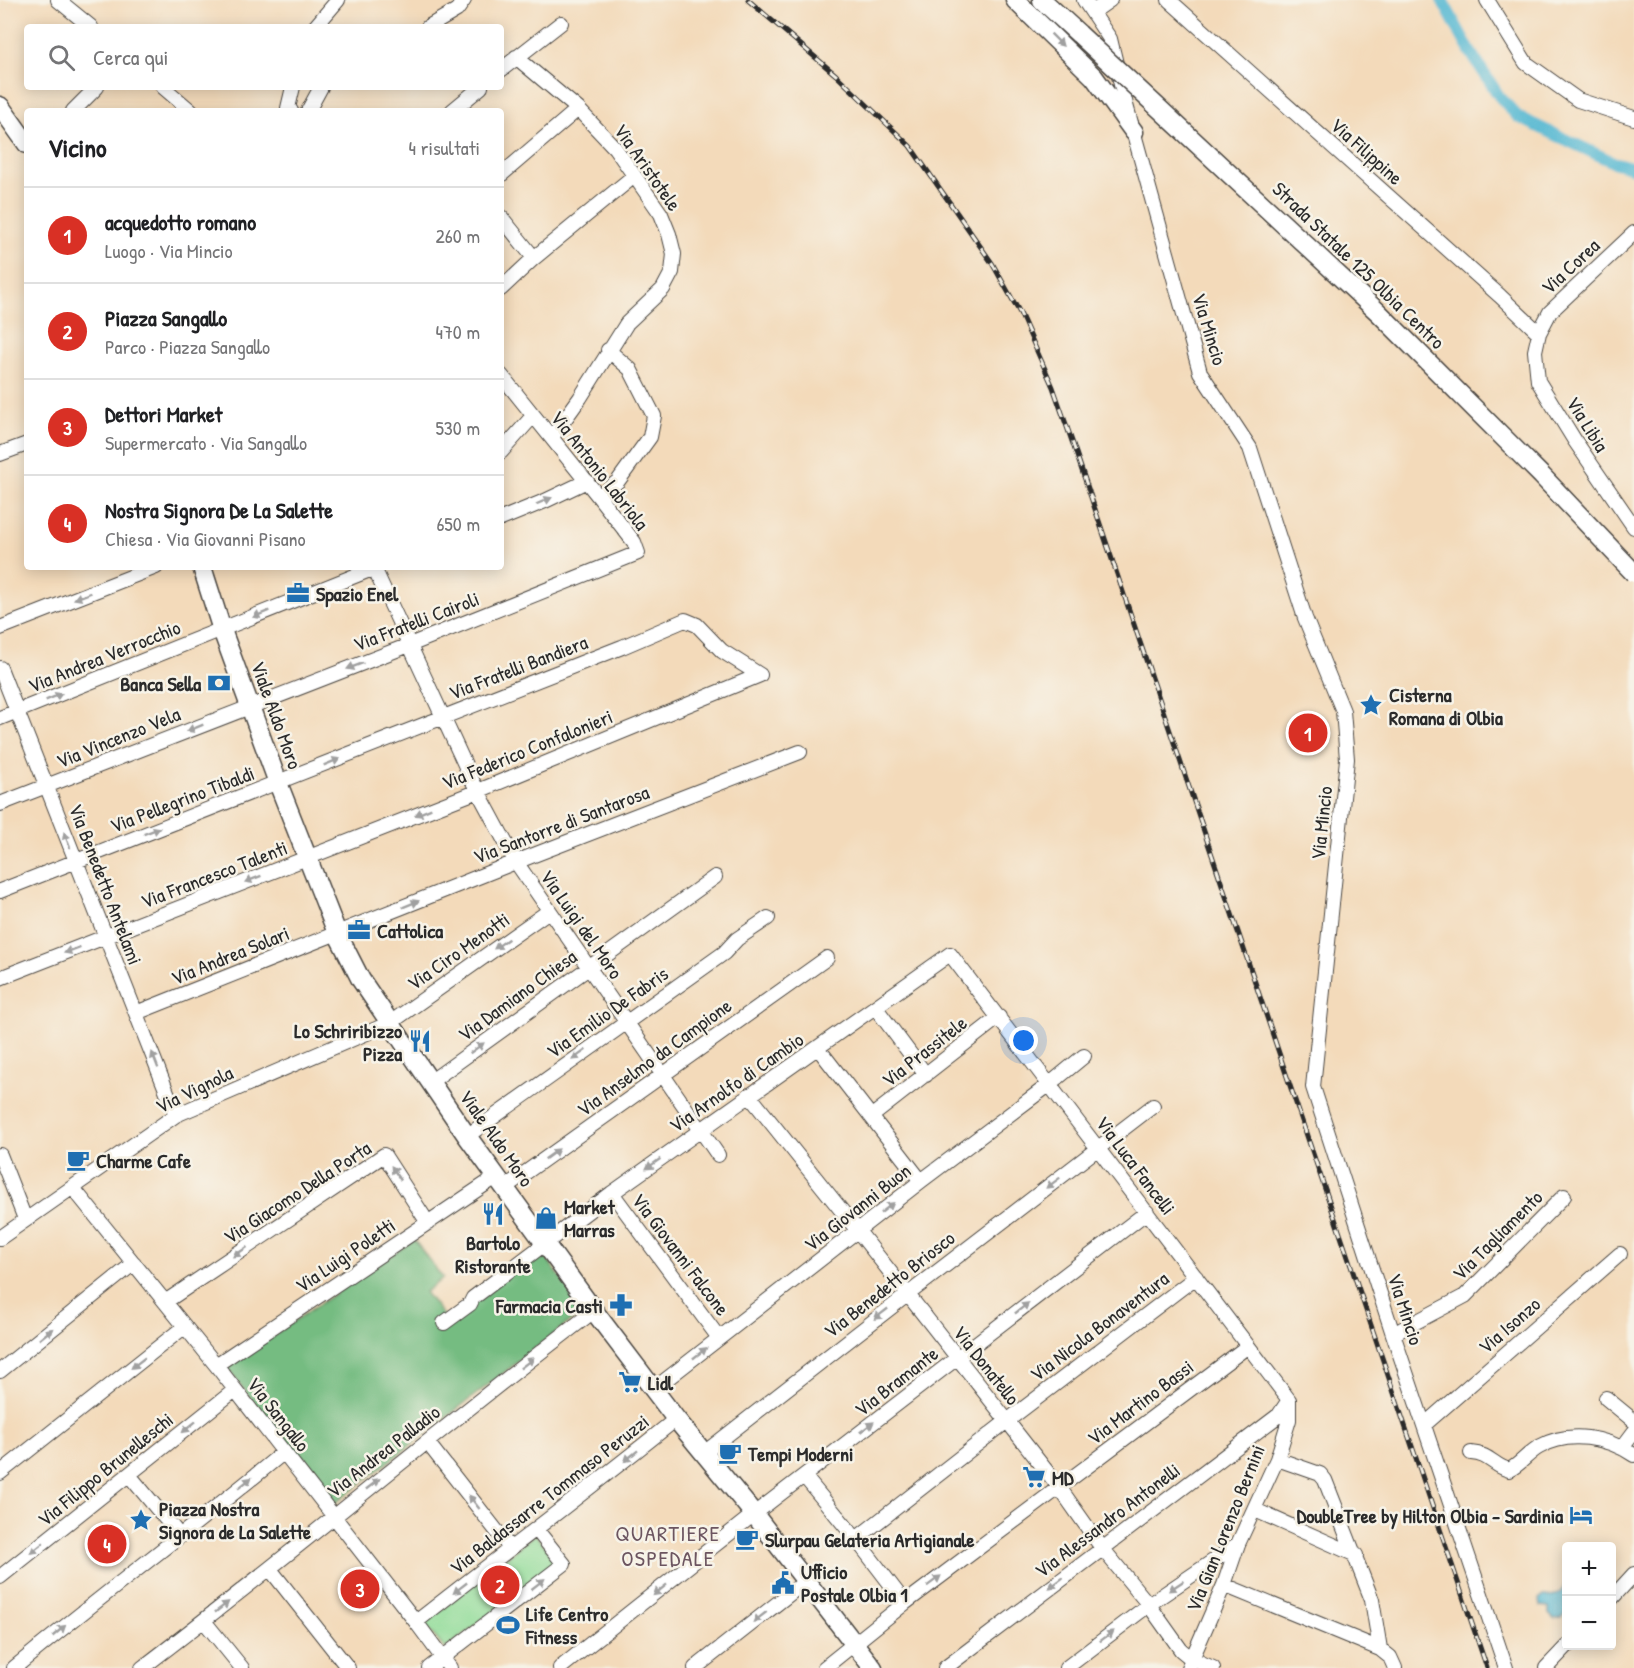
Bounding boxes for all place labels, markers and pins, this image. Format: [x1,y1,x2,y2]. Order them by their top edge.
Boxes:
office icon: Spazio Enel [285,580,311,606]
place label: Spazio Enel [316,580,399,608]
place label: Banca Sella [120,670,201,697]
bank icon: Banca Sella [206,670,232,696]
place label: Cisterna Romana di Olbia [1389,681,1503,731]
place icon: Cisterna Romana di Olbia [1358,692,1384,718]
pin: 1 [1288,710,1328,756]
office icon: Cattolica [346,917,372,943]
place label: Cattolica [377,917,443,944]
place label: Lo Schriribizzo Pizza [294,1017,402,1067]
restaurant icon: Lo Schriribizzo Pizza [407,1028,433,1054]
cafe icon: Charme Cafe [65,1147,91,1173]
place label: Charme Cafe [96,1147,191,1174]
place label: Market Marras [564,1193,616,1243]
restaurant icon: Bartolo Ristorante [480,1201,506,1227]
shop icon: Market Marras [533,1205,559,1231]
place label: Bartolo Ristorante [455,1229,531,1279]
place label: Farmacia Casti [495,1292,603,1319]
pharmacy icon: Farmacia Casti [608,1292,634,1318]
supermarket icon: Lidl [617,1369,643,1395]
place label: Lidl [648,1369,674,1396]
cafe icon: Tempi Moderni [717,1440,743,1466]
place label: Tempi Moderni [747,1440,854,1468]
supermarket icon: MD [1021,1464,1047,1490]
place label: MD [1052,1464,1074,1491]
place label: Piazza Nostra Signora de La Salette [159,1495,311,1546]
place label: DoubleTree by Hilton Olbia - Sardinia [1297,1502,1563,1530]
hotel icon: DoubleTree by Hilton Olbia - Sardinia [1568,1502,1594,1528]
place icon: Piazza Nostra Signora de La Salette [128,1507,154,1533]
pin: 4 [88,1522,126,1566]
cafe icon: Slurpau Gelateria Artigianale [734,1526,760,1552]
place label: Slurpau Gelateria Artigianale [765,1526,975,1554]
place label: Ufficio Postale Olbia 1 [801,1558,908,1608]
pin: 2 [480,1562,520,1608]
pin: 3 [340,1566,380,1612]
public building icon: Ufficio Postale Olbia 1 [770,1570,796,1596]
place label: Life Centro Fitness [525,1600,608,1650]
sports icon: Life Centro Fitness [495,1612,521,1638]

